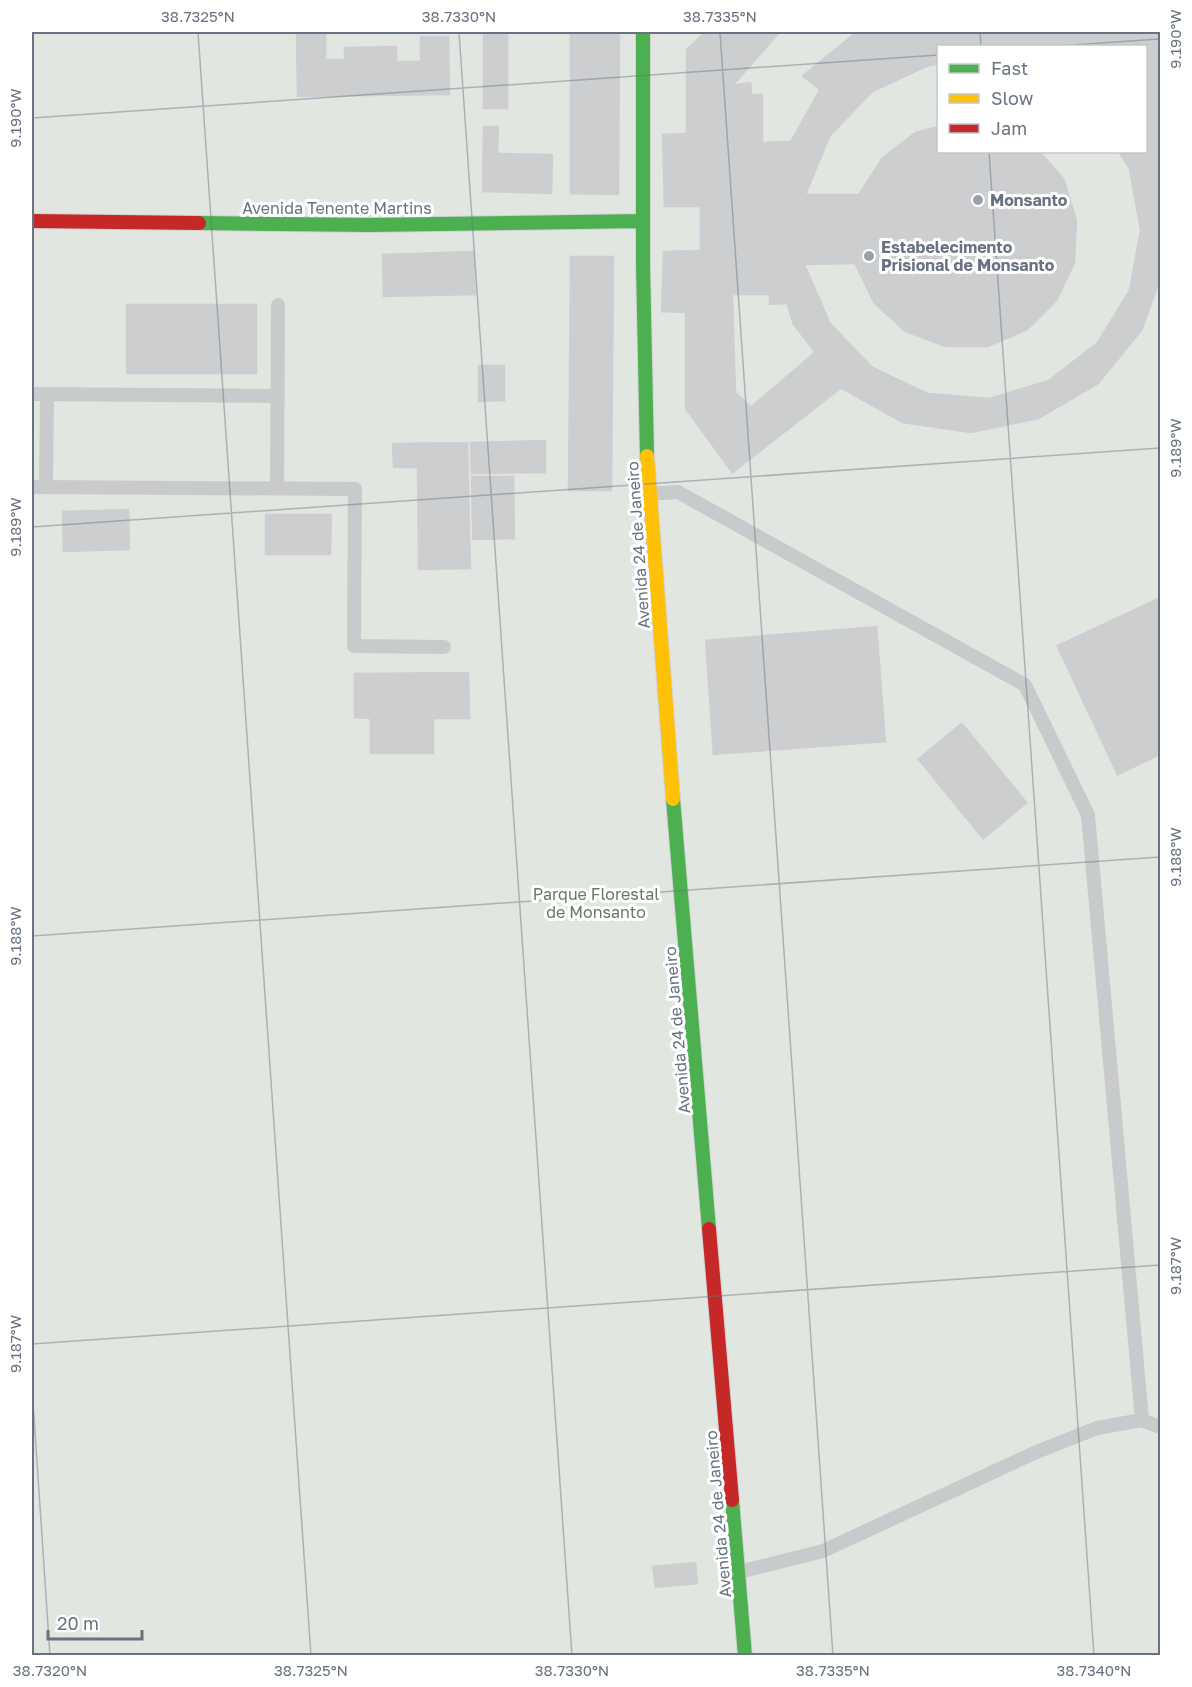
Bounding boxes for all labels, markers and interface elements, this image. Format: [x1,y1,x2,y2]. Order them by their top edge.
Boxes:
text: 38.7325°N [161,7,235,25]
text: 38.7330°N [422,7,496,25]
text: 38.7335°N [683,7,757,25]
text: 9.190°W [1166,9,1184,69]
legend [937,45,1147,153]
text: Fast [991,57,1028,79]
text: Slow [991,87,1034,109]
text: 9.190°W [6,88,24,148]
text: Jam [991,117,1027,139]
place label: Monsanto [990,190,1068,210]
marker: Monsanto [971,193,985,207]
street label: Avenida Tenente Martins [242,198,432,218]
place label: Estabelecimento Prisional de Monsanto [881,237,1055,275]
marker: Estabelecimento Prisional de Monsanto [862,249,876,263]
text: 9.189°W [1166,418,1184,478]
street label: Avenida 24 de Janeiro [622,461,654,629]
text: 9.189°W [6,497,24,557]
text: 9.188°W [1166,827,1184,887]
park label: Parque Florestal de Monsanto [533,884,659,922]
text: 9.188°W [6,906,24,966]
street label: Avenida 24 de Janeiro [660,946,694,1114]
text: 9.187°W [1166,1237,1184,1295]
text: 9.187°W [6,1315,24,1373]
street label: Avenida 24 de Janeiro [701,1430,735,1598]
scale bar [48,1603,142,1641]
text: 20 m [57,1612,99,1634]
text: 38.7320°N [13,1661,87,1679]
text: 38.7325°N [274,1661,348,1679]
text: 38.7330°N [535,1661,609,1679]
text: 38.7335°N [796,1661,870,1679]
text: 38.7340°N [1057,1661,1131,1679]

